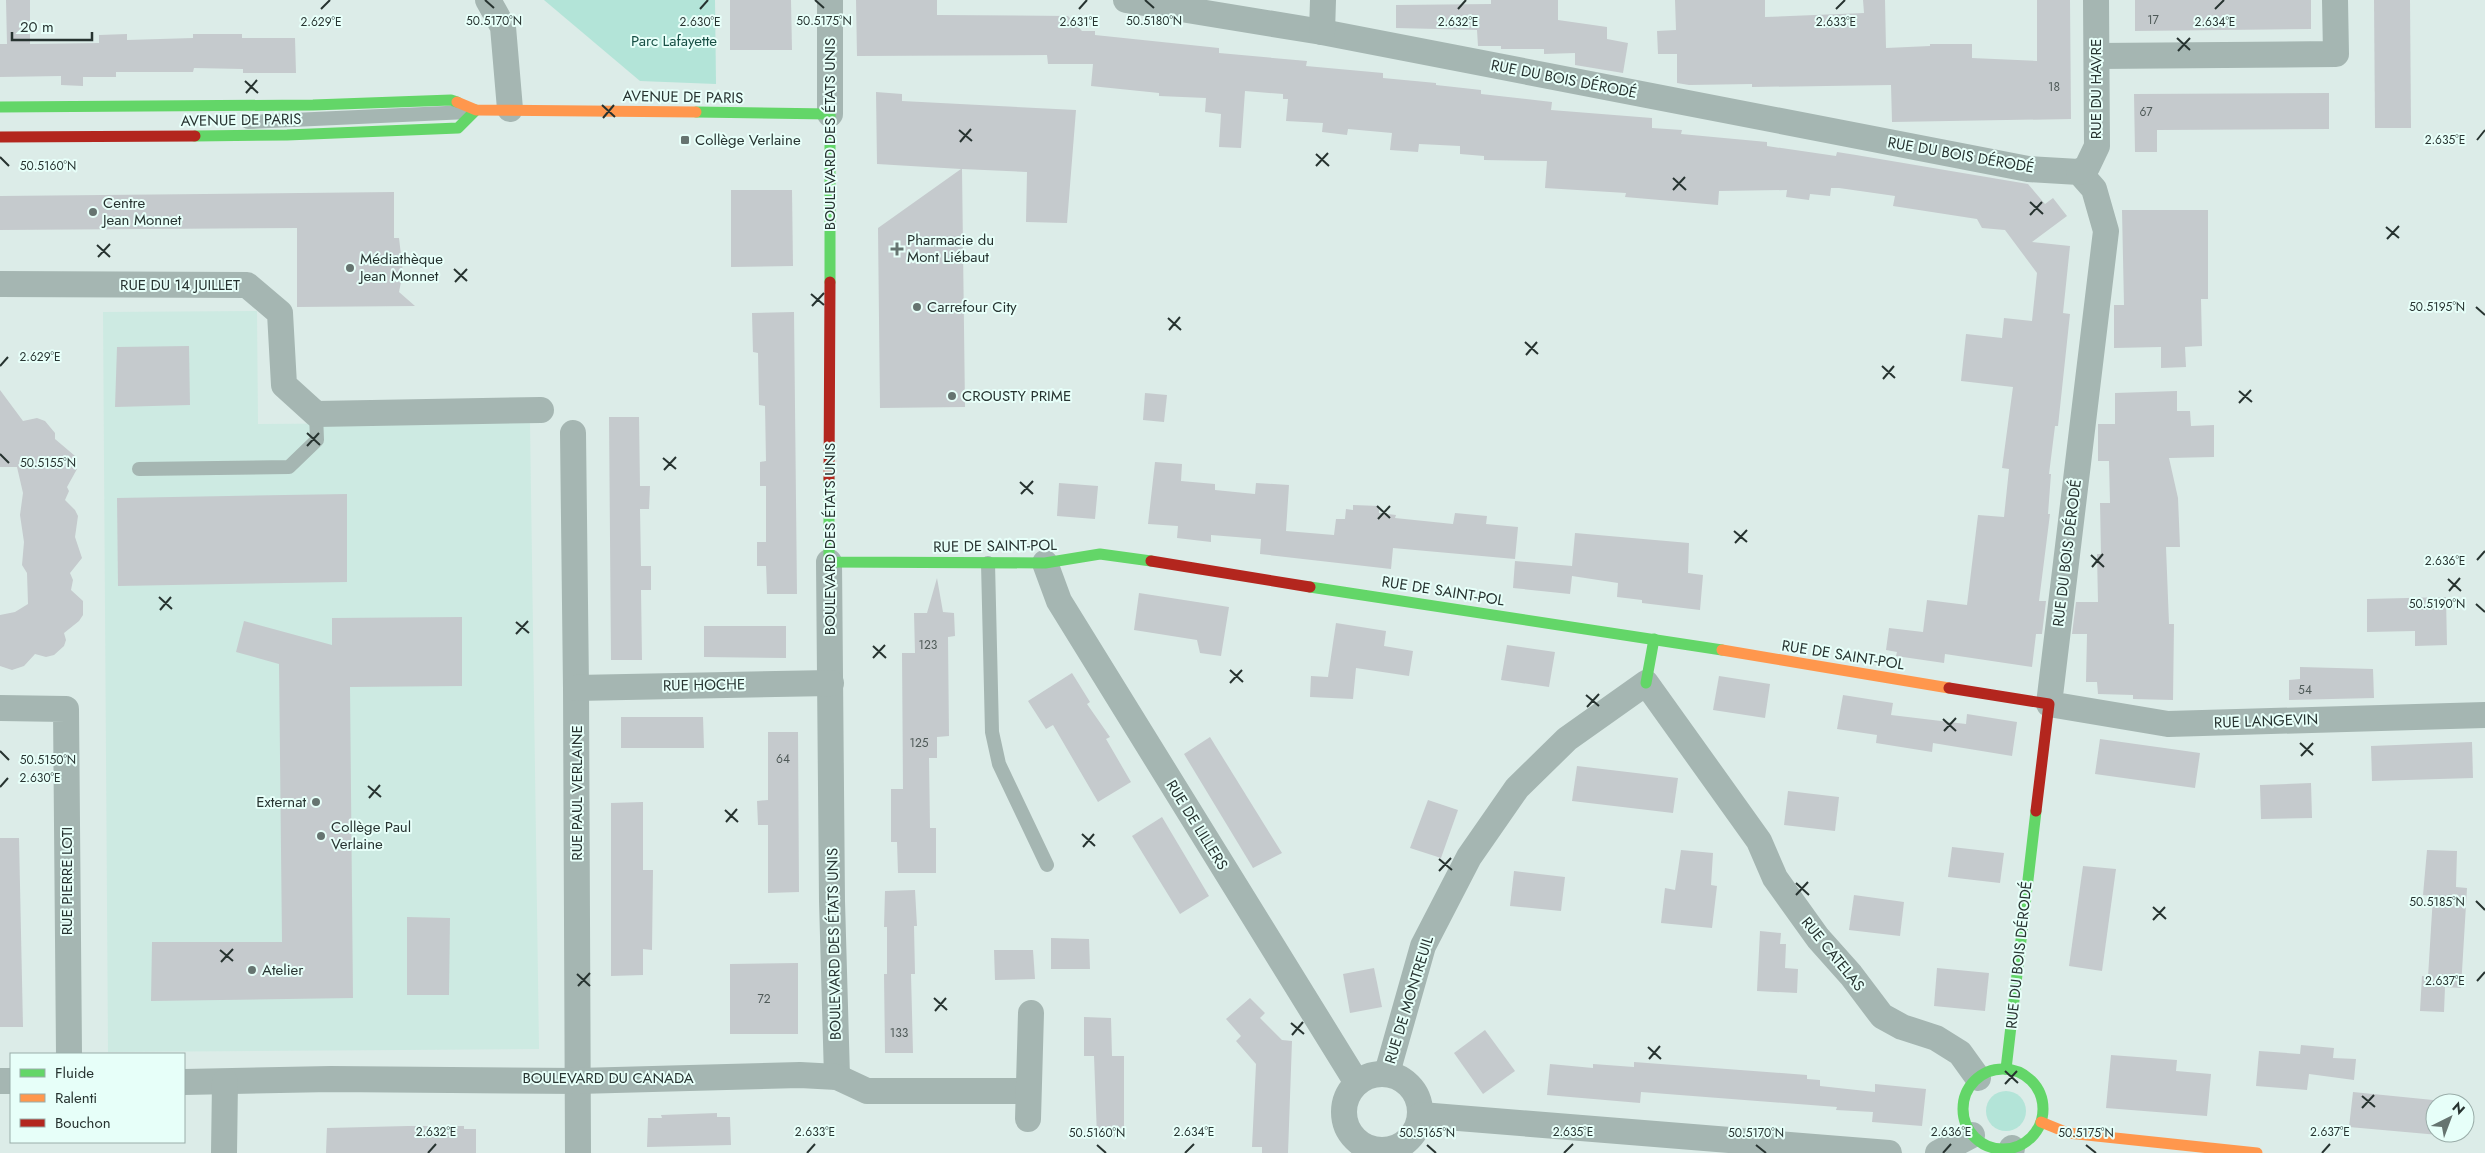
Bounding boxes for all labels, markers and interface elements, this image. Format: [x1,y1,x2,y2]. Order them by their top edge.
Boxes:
scale bar [12,10,92,42]
house number: 17 [2147,11,2160,29]
text: 50.5170°N [466,12,522,30]
text: 50.5175°N [796,12,852,30]
text: 50.5180°N [1126,12,1182,30]
text: 2.629°E [300,13,342,31]
text: 2.630°E [679,13,721,31]
text: 2.631°E [1059,13,1099,31]
text: 2.632°E [1438,13,1478,31]
text: 2.633°E [1816,13,1856,31]
text: 2.634°E [2195,13,2235,31]
text: 20 m [20,16,54,38]
park label: Parc Lafayette [631,30,717,52]
street label: BOULEVARD DES ÉTATS UNIS [819,38,841,230]
street label: RUE DU HAVRE [2085,39,2107,139]
street label: RUE DU BOIS DÉRODÉ [1489,54,1639,104]
house number: 18 [2048,78,2060,96]
street label: AVENUE DE PARIS [622,85,744,109]
house number: 67 [2139,103,2153,121]
street label: AVENUE DE PARIS [180,108,302,132]
place label: Collège Verlaine [695,129,801,151]
street label: RUE DU BOIS DÉRODÉ [1886,131,2036,179]
text: 2.635°E [2425,131,2465,149]
marker: Collège Verlaine [679,134,691,146]
text: 50.5160°N [20,157,76,175]
place label: Centre Jean Monnet [101,192,182,231]
marker: Centre Jean Monnet [87,206,99,218]
place label: Pharmacie du Mont Liébaut [907,229,994,268]
marker: Pharmacie du Mont Liébaut [891,243,903,255]
place label: Médiathèque Jean Monnet [358,248,443,287]
marker: Médiathèque Jean Monnet [344,262,356,274]
street label: RUE DU 14 JUILLET [120,274,240,296]
place label: Carrefour City [927,296,1017,318]
text: 50.5195°N [2409,298,2465,316]
marker: Carrefour City [911,301,923,313]
text: 2.629°E [19,348,61,366]
place label: CROUSTY PRIME [962,385,1071,407]
marker: CROUSTY PRIME [946,390,958,402]
street label: BOULEVARD DES ÉTATS UNIS [819,443,841,635]
text: 50.5155°N [20,454,76,472]
street label: RUE DU BOIS DÉRODÉ [2047,478,2087,628]
street label: RUE DE SAINT-POL [933,534,1057,558]
text: 2.636°E [2425,552,2465,570]
street label: RUE DE SAINT-POL [1380,570,1506,612]
text: 50.5190°N [2409,595,2465,613]
street label: RUE DE SAINT-POL [1780,634,1906,676]
house number: 123 [919,636,938,654]
street label: RUE HOCHE [663,673,745,697]
house number: 54 [2298,681,2312,699]
street label: RUE LANGEVIN [2213,708,2319,734]
street label: RUE PAUL VERLAINE [566,725,588,861]
house number: 125 [910,734,929,752]
house number: 64 [776,750,790,768]
text: 50.5150°N [20,751,76,769]
text: 2.630°E [19,769,61,787]
street label: RUE DE LILLERS [1161,776,1233,874]
place label: Externat [256,791,306,813]
marker: Externat [310,796,322,808]
place label: Collège Paul Verlaine [331,816,411,855]
street label: RUE PIERRE LOTI [56,827,78,935]
marker: Collège Paul Verlaine [315,830,327,842]
street label: BOULEVARD DES ÉTATS UNIS [821,848,847,1040]
street label: RUE DU BOIS DÉRODÉ [2000,880,2038,1030]
text: 50.5185°N [2409,893,2465,911]
street label: RUE CATELAS [1796,912,1870,996]
street label: RUE DE MONTREUIL [1379,933,1439,1067]
place label: Atelier [262,959,304,981]
marker: Atelier [246,964,258,976]
text: 2.637°E [2425,972,2465,990]
house number: 72 [757,990,771,1008]
house number: 133 [890,1024,909,1042]
legend [10,1053,185,1143]
text: Fluide [55,1062,94,1084]
street label: BOULEVARD DU CANADA [522,1067,694,1089]
text: Ralenti [55,1087,97,1109]
north arrow [2425,1093,2475,1143]
text: N [2448,1097,2470,1119]
text: Bouchon [55,1112,111,1134]
text: 2.632°E [416,1123,456,1141]
text: 2.633°E [795,1123,835,1141]
text: 2.634°E [1174,1123,1214,1141]
text: 2.635°E [1553,1123,1593,1141]
text: 2.636°E [1931,1123,1971,1141]
text: 2.637°E [2310,1123,2350,1141]
text: 50.5160°N [1069,1124,1125,1142]
text: 50.5165°N [1399,1124,1455,1142]
text: 50.5170°N [1728,1124,1784,1142]
text: 50.5175°N [2058,1124,2114,1142]

